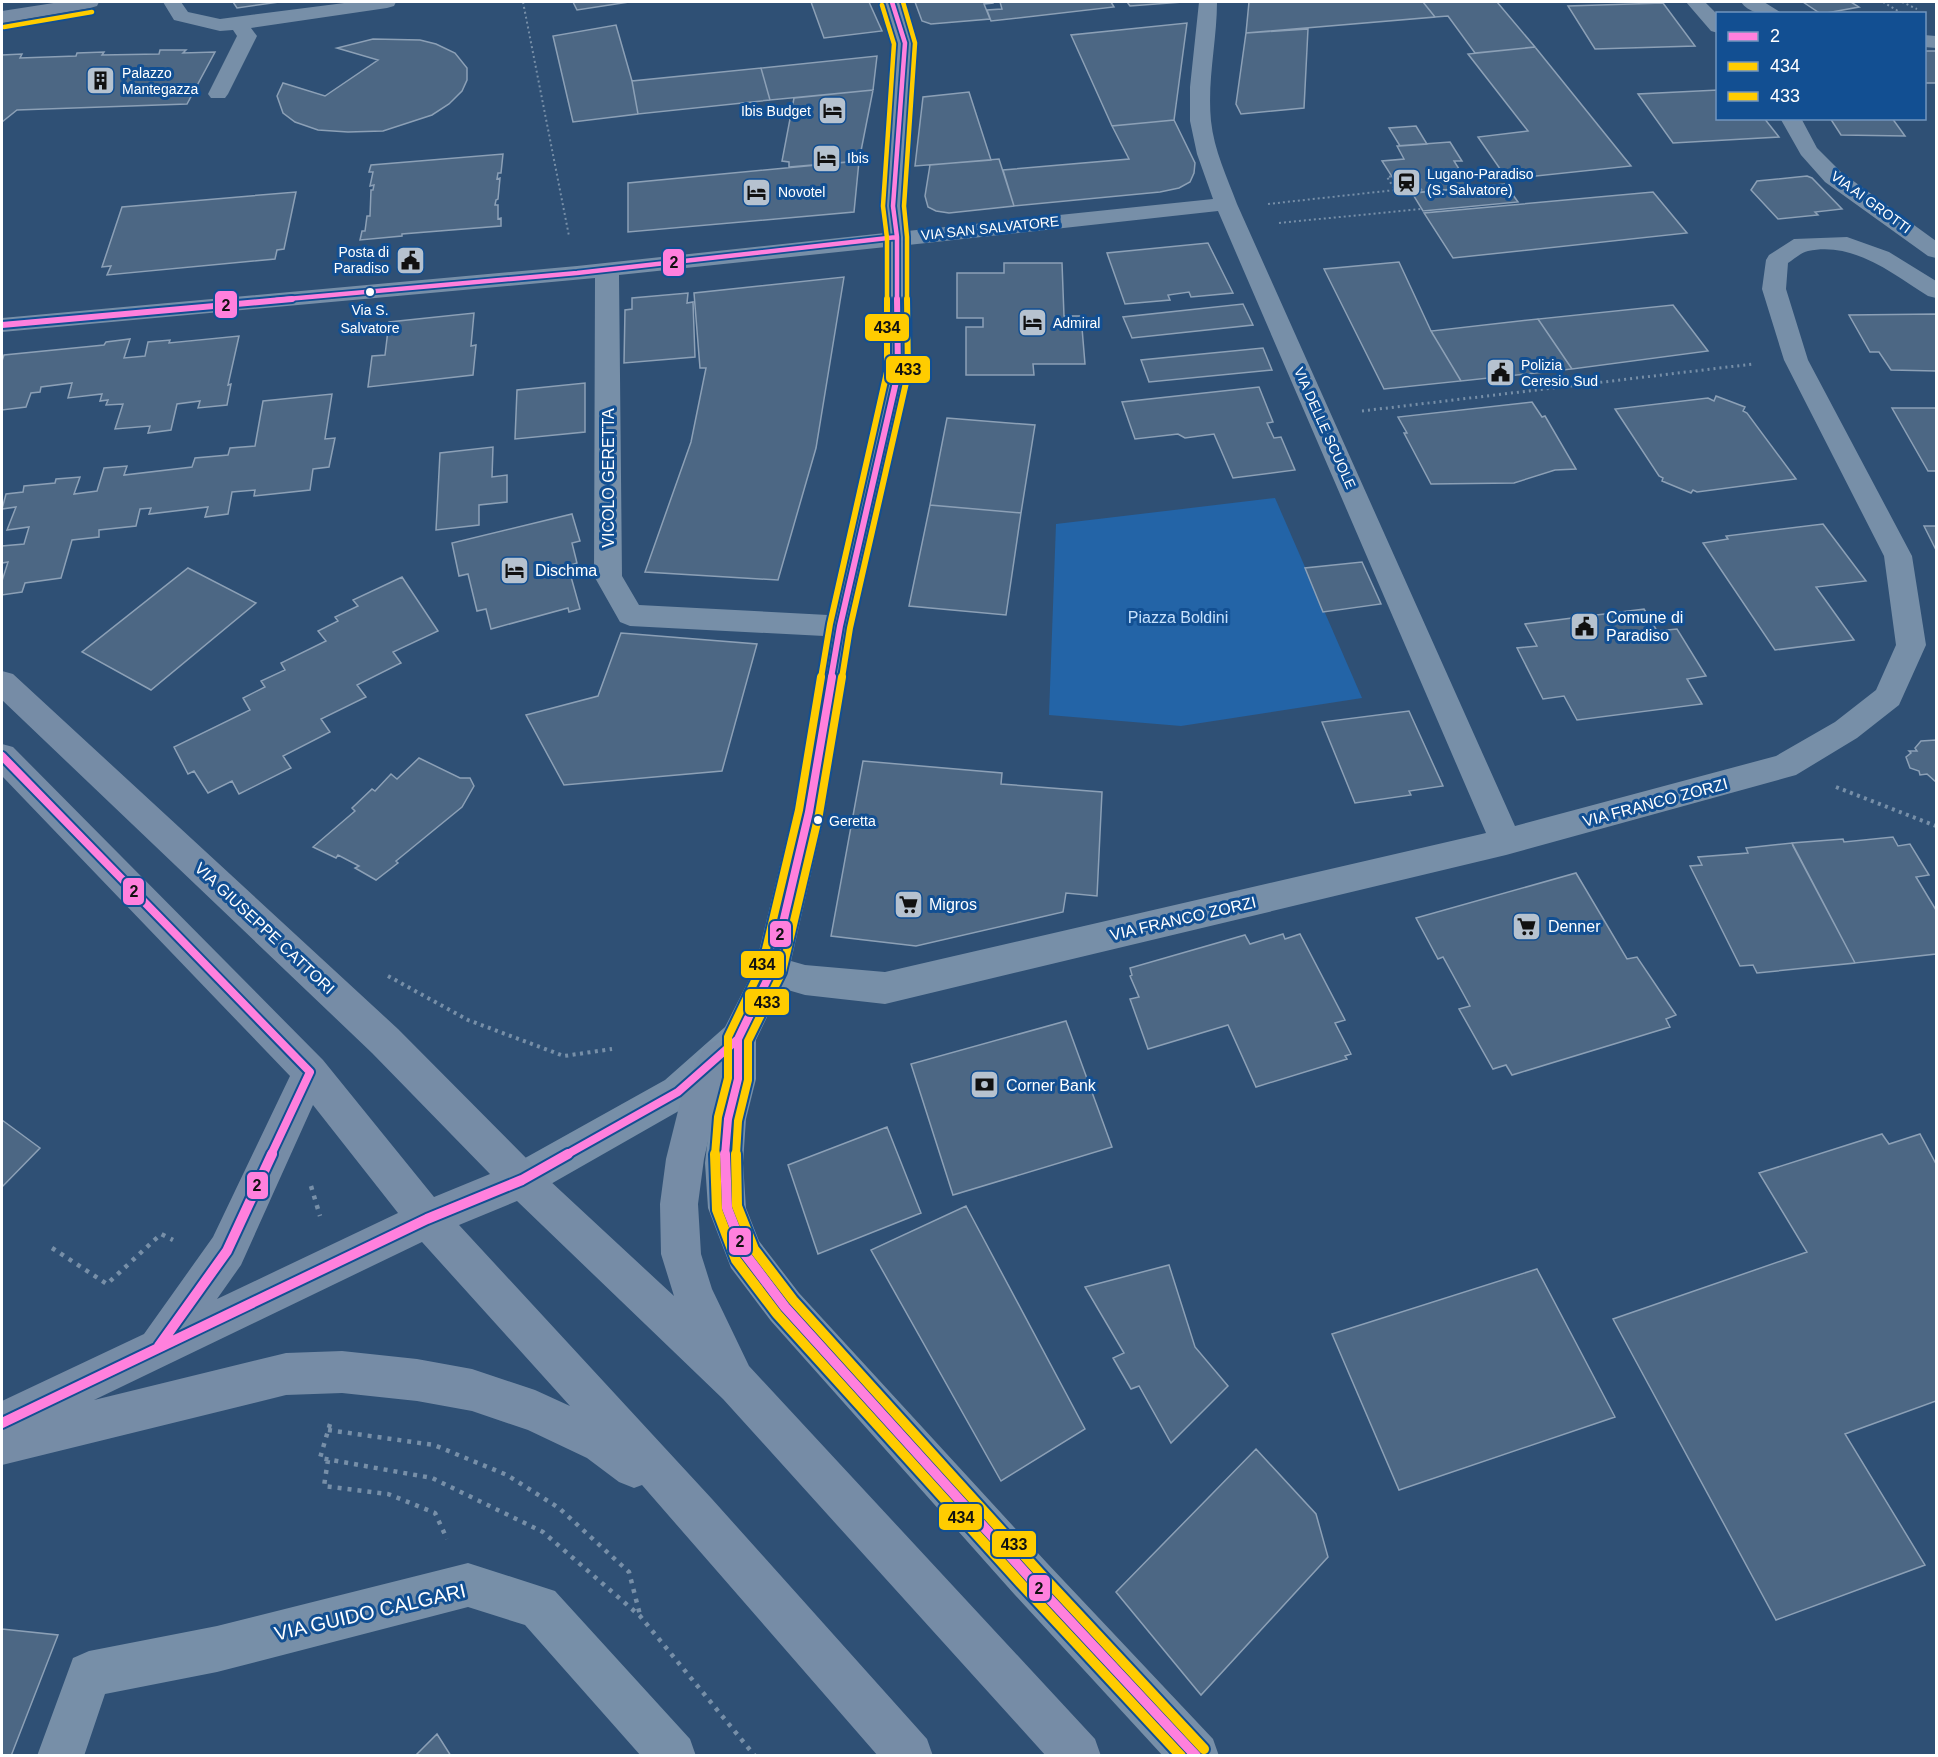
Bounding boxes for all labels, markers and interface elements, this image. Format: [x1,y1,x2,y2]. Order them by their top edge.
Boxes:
legend [1716,12,1926,120]
text: 2 [1770,26,1780,46]
text: 434 [1770,56,1800,76]
building icon: Palazzo Mantegazza [85,65,117,97]
place label: Palazzo Mantegazza [122,65,198,97]
text: 433 [1770,86,1800,106]
hotel icon: Ibis Budget [816,95,848,127]
place label: Ibis Budget [741,103,811,119]
hotel icon: Ibis [810,142,842,174]
place label: Ibis [847,150,869,166]
station icon: Lugano-Paradiso (S. Salvatore) [1390,166,1422,198]
place label: Lugano-Paradiso (S. Salvatore) [1427,166,1534,198]
street label: VIA AI GROTTI [1828,168,1914,236]
hotel icon: Novotel [741,176,773,208]
place label: Novotel [778,184,825,200]
street label: VIA SAN SALVATORE [920,213,1060,243]
place label: Posta di Paradiso [334,244,389,276]
public building icon: Posta di Paradiso [394,244,426,276]
line badge: 2 [662,248,685,277]
text: 2 [670,254,679,271]
marker: Via S. Salvatore [364,286,376,298]
line badge: 2 [214,290,238,319]
text: 2 [222,297,231,314]
place label: Via S. Salvatore [340,302,400,336]
hotel icon: Admiral [1016,307,1048,339]
line badge: 434 [864,313,910,342]
place label: Admiral [1053,315,1100,331]
text: 434 [874,319,900,336]
line badge: 433 [885,355,931,384]
public building icon: Polizia Ceresio Sud [1484,357,1516,389]
place label: Polizia Ceresio Sud [1521,357,1598,389]
text: 433 [895,361,921,378]
street label: VIA DELLE SCUOLE [1291,365,1359,491]
street label: VICOLO GERETTA [600,408,617,548]
hotel icon: Dischma [498,554,530,586]
place label: Dischma [535,562,597,579]
park label: Piazza Boldini [1128,609,1228,626]
place label: Comune di Paradiso [1606,609,1683,644]
public building icon: Comune di Paradiso [1569,610,1601,642]
street label: VIA FRANCO ZORZI [1581,775,1729,830]
place label: Geretta [829,813,876,829]
marker: Geretta [812,814,824,826]
street label: VIA GIUSEPPE CATTORI [191,859,338,997]
line badge: 2 [122,877,145,906]
text: 2 [130,883,139,900]
supermarket icon: Migros [892,888,924,920]
street label: VIA FRANCO ZORZI [1108,893,1258,944]
place label: Migros [929,896,977,913]
supermarket icon: Denner [1511,910,1543,942]
place label: Denner [1548,918,1601,935]
line badge: 2 [769,920,792,948]
text: 2 [776,926,785,943]
line badge: 434 [740,950,785,979]
text: 434 [749,956,775,973]
line badge: 433 [744,988,790,1016]
text: 433 [754,994,780,1011]
bank icon: Corner Bank [969,1069,1001,1101]
place label: Corner Bank [1006,1077,1097,1094]
line badge: 2 [246,1171,269,1200]
text: 2 [253,1177,262,1194]
line badge: 2 [728,1227,752,1256]
text: 2 [736,1233,745,1250]
line badge: 434 [938,1503,983,1531]
text: 434 [948,1509,974,1526]
line badge: 433 [991,1530,1037,1558]
text: 433 [1001,1536,1027,1553]
line badge: 2 [1028,1574,1051,1602]
street label: VIA GUIDO CALGARI [272,1579,468,1645]
text: 2 [1035,1580,1044,1597]

